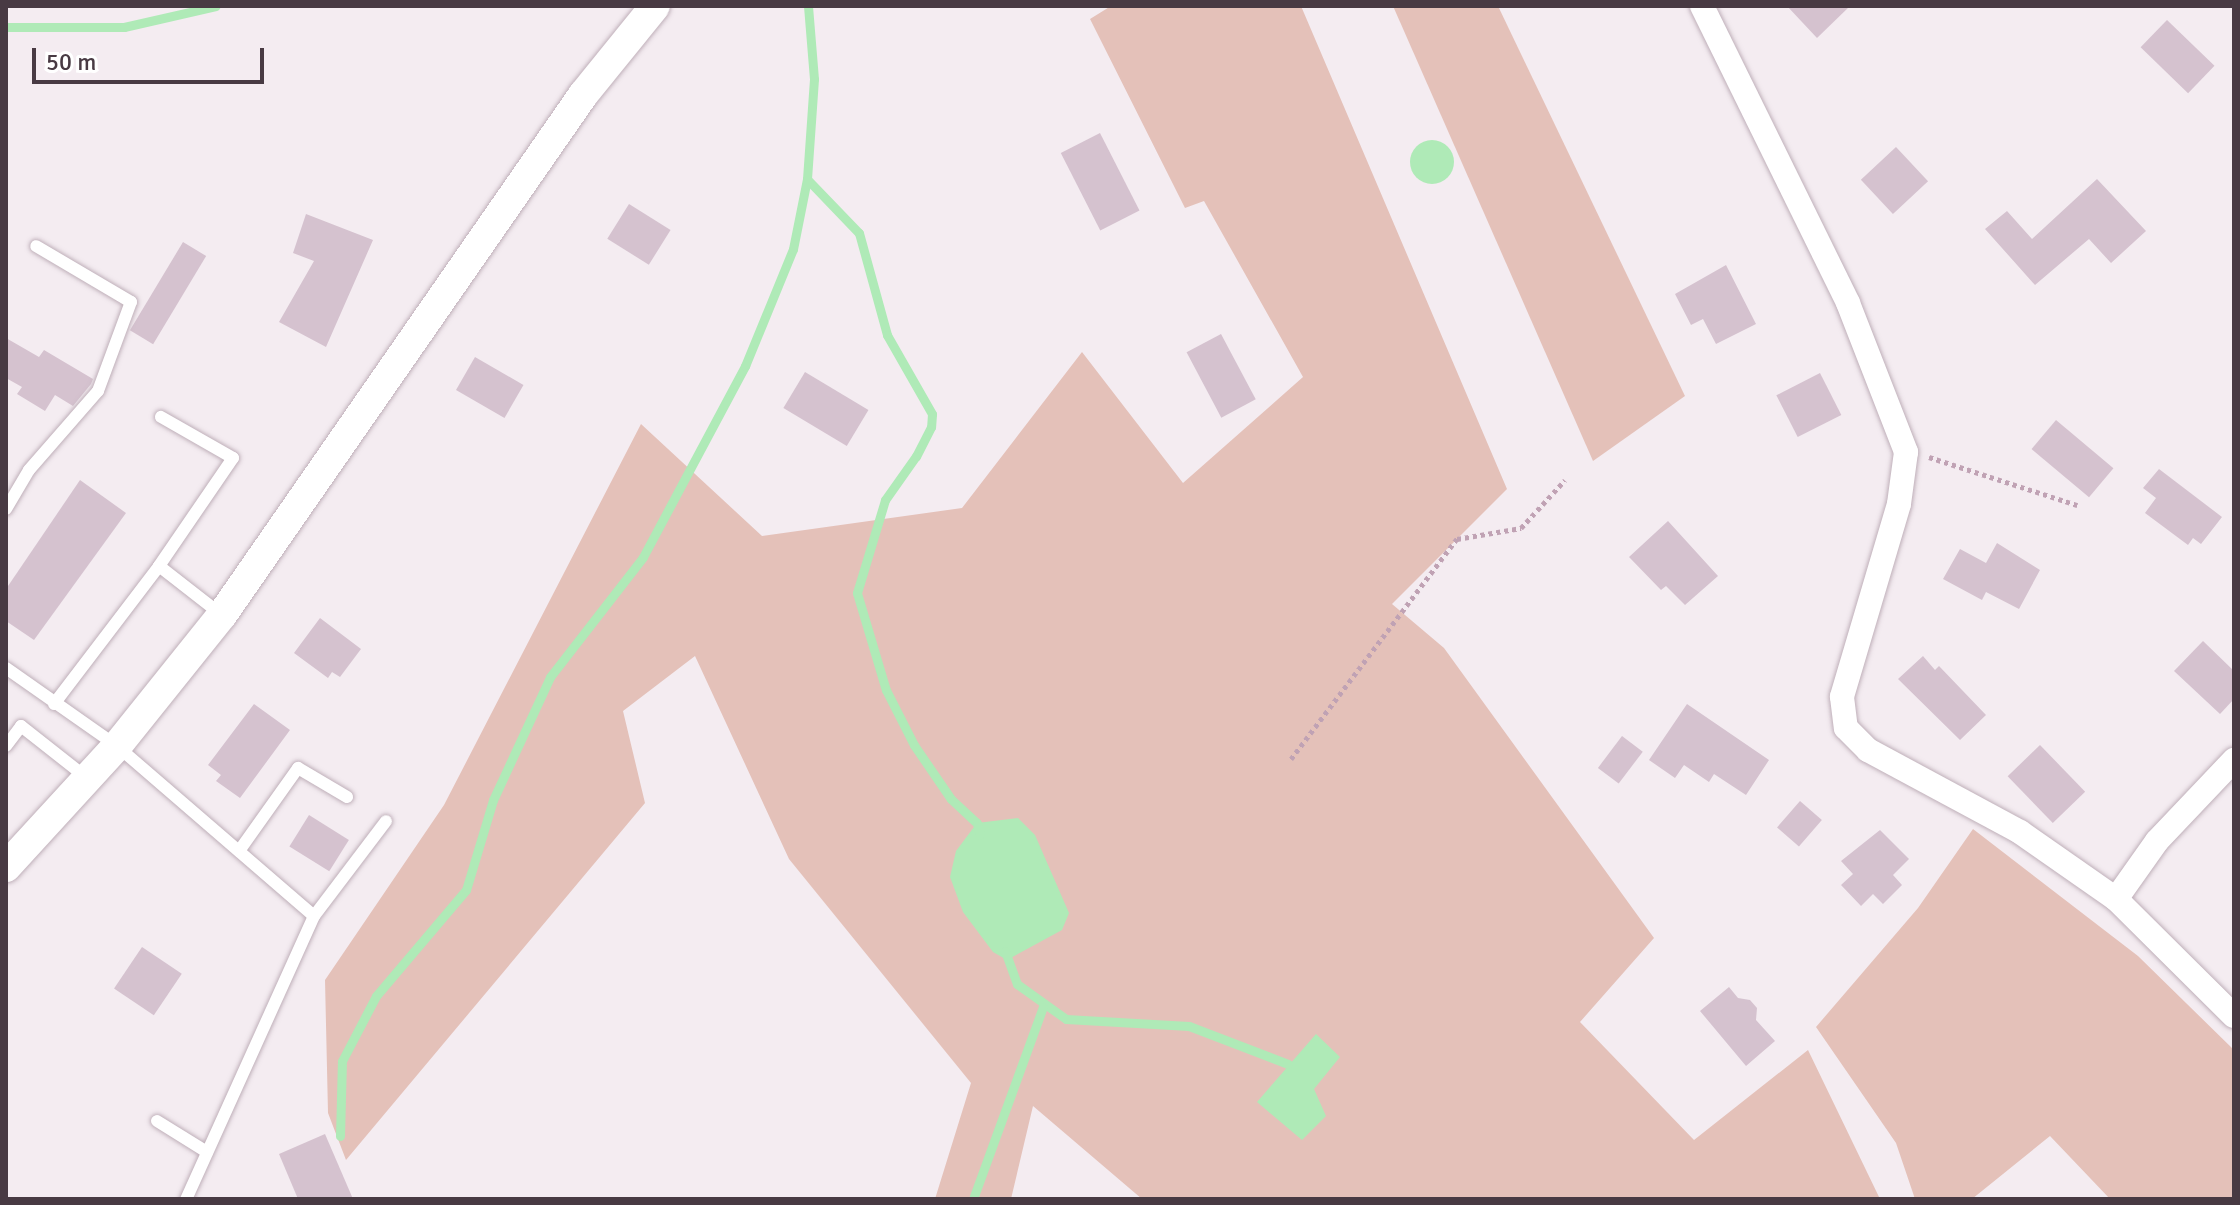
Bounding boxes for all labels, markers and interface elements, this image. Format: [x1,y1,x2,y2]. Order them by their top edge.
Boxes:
scale bar [36,32,268,82]
text: 50 m [46,47,96,77]

